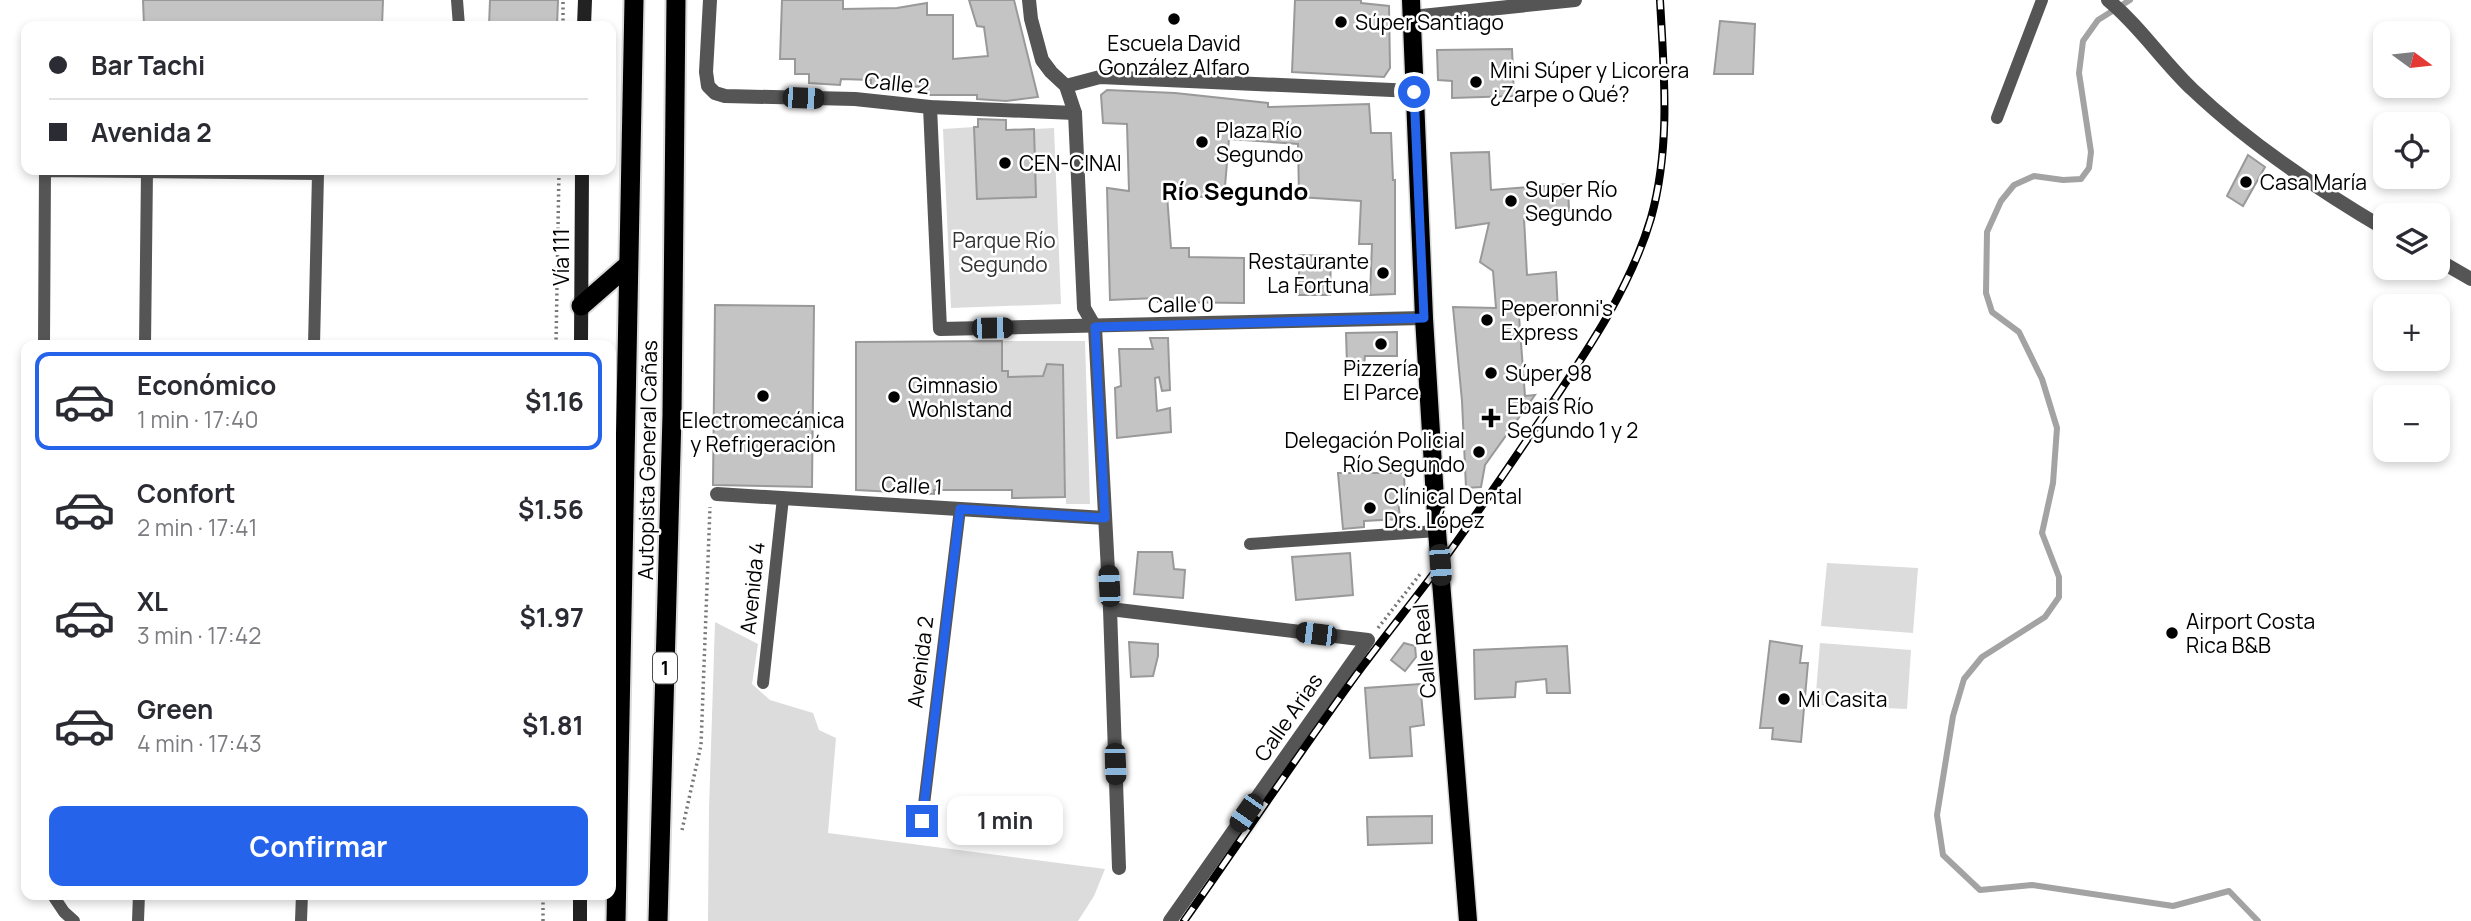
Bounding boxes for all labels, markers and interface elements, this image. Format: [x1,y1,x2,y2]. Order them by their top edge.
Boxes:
place label: Súper Santiago [1355,8,1504,36]
marker: Escuela David González Alfaro [1166,11,1182,27]
marker: Súper Santiago [1333,14,1349,30]
north arrow [2373,21,2450,98]
map controls [2373,21,2450,462]
place label: Escuela David González Alfaro [1098,29,1250,81]
text: Bar Tachi [91,47,205,83]
place label: Mini Súper y Licorera ¿Zarpe o Qué? [1490,56,1689,108]
street label: Calle 2 [863,66,931,100]
marker: Mini Súper y Licorera ¿Zarpe o Qué? [1468,74,1484,90]
route start [1398,76,1430,108]
car [782,87,825,109]
button: locate [2373,112,2450,189]
text: Avenida 2 [91,114,212,150]
place label: Plaza Río Segundo [1216,116,1303,168]
marker: Plaza Río Segundo [1194,134,1210,150]
place label: CEN-CINAI [1019,149,1122,177]
marker: CEN-CINAI [997,155,1013,171]
place label: Casa María [2260,168,2367,196]
district label: Río Segundo [1162,174,1308,207]
marker: Casa María [2238,174,2254,190]
place label: Super Río Segundo [1525,175,1617,227]
marker: Super Río Segundo [1503,193,1519,209]
button: layers [2373,203,2450,280]
park label: Parque Río Segundo [952,226,1056,278]
street label: Vía 111 [547,228,575,286]
place label: Restaurante La Fortuna [1248,247,1369,299]
marker: Restaurante La Fortuna [1375,265,1391,281]
street label: Calle 0 [1148,289,1214,319]
place label: Peperonni's Express [1501,294,1613,346]
button: + [2373,294,2450,371]
marker: Peperonni's Express [1479,312,1495,328]
car [971,317,1014,339]
marker: Pizzería El Parce [1373,336,1389,352]
street label: Autopista General Cañas [631,340,663,580]
place label: Pizzería El Parce [1343,354,1419,406]
place label: Súper 98 [1505,359,1592,387]
marker: Súper 98 [1483,365,1499,381]
text: Económico [137,367,276,403]
icon: car [53,370,116,433]
place label: Gimnasio Wohlstand [908,371,1012,423]
text: $1.16 [525,383,584,419]
button: − [2373,385,2450,462]
marker: Electromecánica y Refrigeración [755,388,771,404]
marker: Gimnasio Wohlstand [886,389,902,405]
place label: Ebais Río Segundo 1 y 2 [1507,392,1638,444]
text: 1 min · 17:40 [137,403,259,435]
place label: Electromecánica y Refrigeración [682,406,844,458]
marker: Ebais Río Segundo 1 y 2 [1481,408,1501,428]
place label: Delegación Policial Río Segundo [1284,426,1465,478]
marker: Delegación Policial Río Segundo [1471,444,1487,460]
street label: Calle 1 [881,469,943,501]
text: Confort [137,475,236,511]
icon: car [53,478,116,541]
place label: Clínical Dental Drs. López [1384,482,1522,534]
text: $1.56 [518,491,584,527]
marker: Clínical Dental Drs. López [1362,500,1378,516]
text: 2 min · 17:41 [137,511,258,543]
street label: Avenida 4 [733,540,771,636]
car [1429,543,1452,587]
car [1098,564,1121,608]
text: XL [137,583,168,619]
icon: car [53,586,116,649]
text: $1.97 [519,599,584,635]
street label: Calle Real [1406,603,1442,699]
place label: Airport Costa Rica B&B [2186,607,2315,659]
street label: Avenida 2 [900,614,940,710]
text: 3 min · 17:42 [137,619,261,651]
car [1294,621,1339,647]
marker: Airport Costa Rica B&B [2164,625,2180,641]
road number: 1 [653,652,677,684]
street label: Calle Arias [1247,667,1329,767]
place label: Mi Casita [1798,685,1887,713]
text: Green [137,691,213,727]
marker: Mi Casita [1776,691,1792,707]
icon: car [53,694,116,757]
text: $1.81 [522,707,584,743]
text: 4 min · 17:43 [137,727,262,759]
car [1104,743,1127,785]
car [1226,790,1267,836]
callout: 1 min [946,796,1062,846]
text: 1 min [977,804,1033,836]
route end [906,805,938,837]
button: Confirmar [49,806,588,886]

